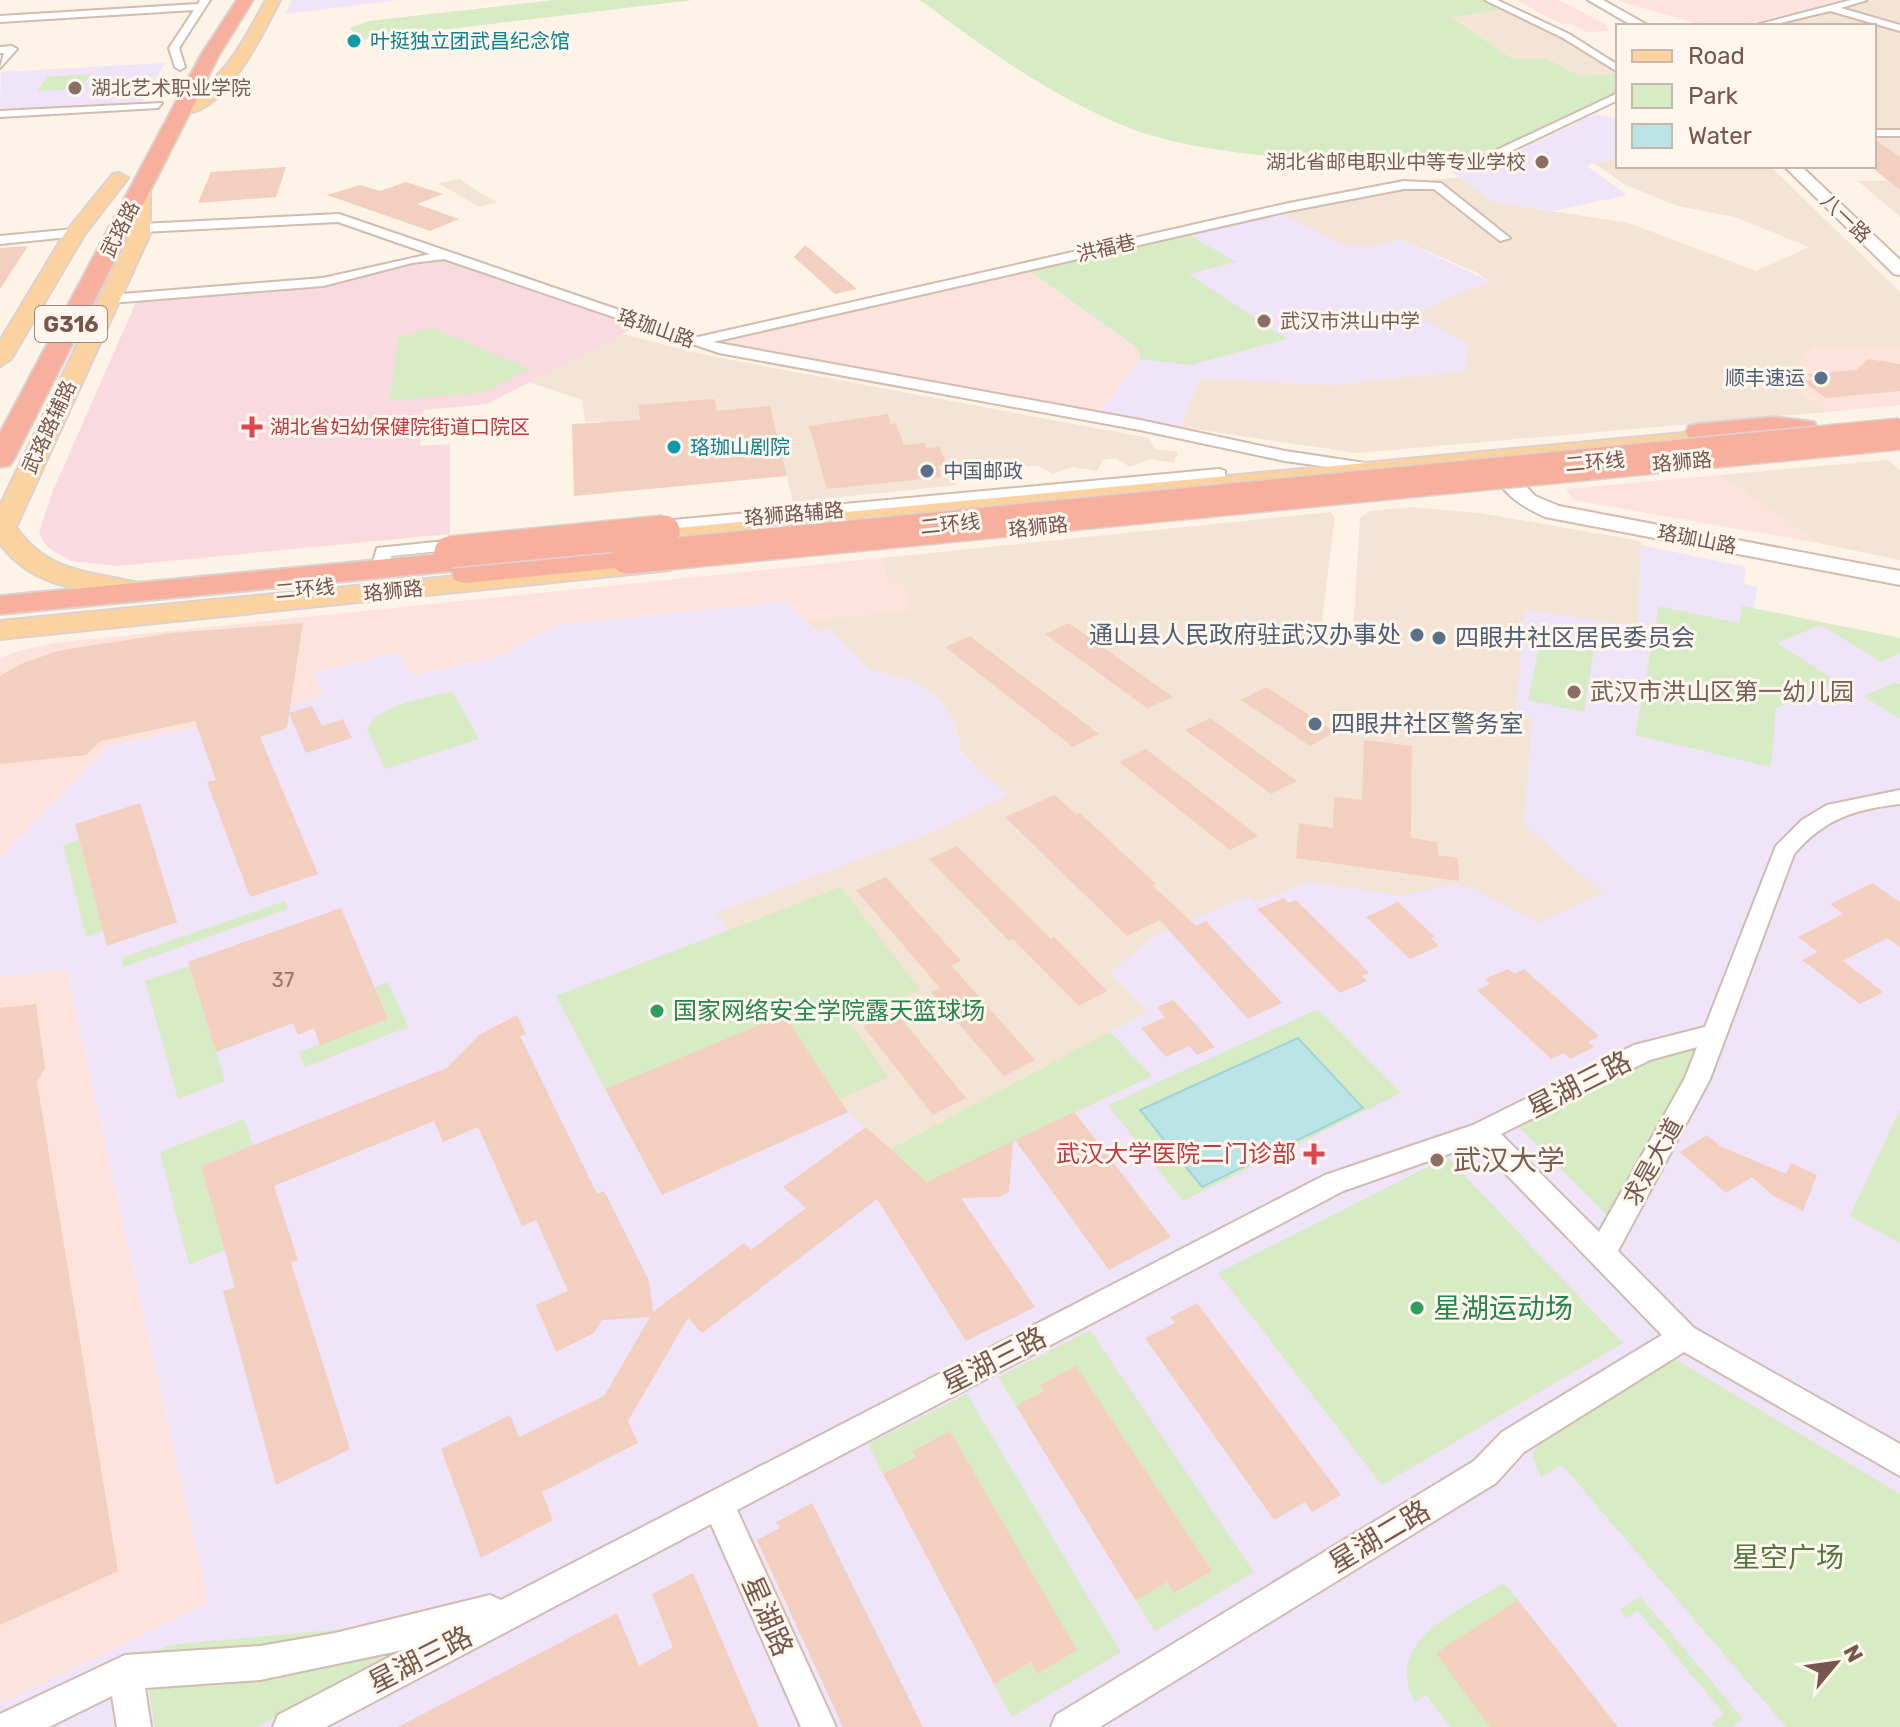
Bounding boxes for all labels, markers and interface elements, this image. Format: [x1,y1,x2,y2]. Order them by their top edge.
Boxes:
legend [1616,24,1876,168]
place label: 叶挺独立团武昌纪念馆 [370,29,570,53]
marker: 叶挺独立团武昌纪念馆 [345,32,363,50]
text: Road [1688,42,1745,70]
place label: 湖北艺术职业学院 [91,76,251,100]
marker: 湖北艺术职业学院 [66,79,84,97]
text: Park [1688,82,1739,110]
text: Water [1688,122,1752,150]
place label: 湖北省邮电职业中等专业学校 [1266,150,1526,174]
marker: 湖北省邮电职业中等专业学校 [1533,153,1551,171]
street label: 八一路 [1816,189,1876,247]
street label: 武珞路 [96,197,144,261]
street label: 洪福巷 [1074,230,1138,266]
street label: 珞珈山路 [614,304,698,352]
road number: G316 [35,306,107,342]
place label: 武汉市洪山中学 [1280,309,1420,333]
marker: 武汉市洪山中学 [1255,312,1273,330]
place label: 顺丰速运 [1725,366,1805,390]
marker: 顺丰速运 [1812,369,1830,387]
street label: 武珞路辅路 [17,377,81,477]
place label: 湖北省妇幼保健院街道口院区 [270,415,530,439]
marker: 湖北省妇幼保健院街道口院区 [241,416,263,438]
place label: 珞珈山剧院 [690,435,790,459]
marker: 珞珈山剧院 [665,438,683,456]
street label: 二环线 [1564,447,1626,477]
street label: 珞狮路 [1651,447,1713,477]
place label: 中国邮政 [943,459,1023,483]
marker: 中国邮政 [918,462,936,480]
street label: 珞狮路辅路 [743,498,845,530]
street label: 二环线 [919,509,981,539]
street label: 珞狮路 [1007,512,1069,542]
street label: 珞珈山路 [1655,520,1739,558]
street label: 二环线 [274,574,336,604]
street label: 珞狮路 [362,576,424,606]
place label: 通山县人民政府驻武汉办事处 [1089,621,1401,649]
place label: 四眼井社区居民委员会 [1455,624,1695,652]
marker: 通山县人民政府驻武汉办事处 [1408,626,1426,644]
marker: 四眼井社区居民委员会 [1430,629,1448,647]
place label: 武汉市洪山区第一幼儿园 [1590,678,1854,706]
marker: 武汉市洪山区第一幼儿园 [1565,683,1583,701]
place label: 四眼井社区警务室 [1331,710,1523,738]
marker: 四眼井社区警务室 [1306,715,1324,733]
house number: 37 [272,968,294,992]
place label: 国家网络安全学院露天篮球场 [673,997,985,1025]
marker: 国家网络安全学院露天篮球场 [648,1002,666,1020]
street label: 星湖三路 [1522,1044,1637,1125]
street label: 求是大道 [1617,1113,1689,1211]
place label: 武汉大学医院二门诊部 [1056,1140,1296,1168]
marker: 武汉大学医院二门诊部 [1303,1143,1325,1165]
place label: 武汉大学 [1453,1144,1565,1177]
marker: 武汉大学 [1428,1151,1446,1169]
place label: 星湖运动场 [1433,1292,1573,1325]
marker: 星湖运动场 [1408,1299,1426,1317]
street label: 星湖三路 [937,1320,1052,1401]
street label: 星湖二路 [1323,1493,1436,1579]
park label: 星空广场 [1732,1541,1844,1574]
street label: 星湖路 [735,1571,800,1661]
street label: 星湖三路 [363,1619,478,1700]
north arrow [1796,1623,1876,1703]
text: N [1837,1640,1869,1667]

